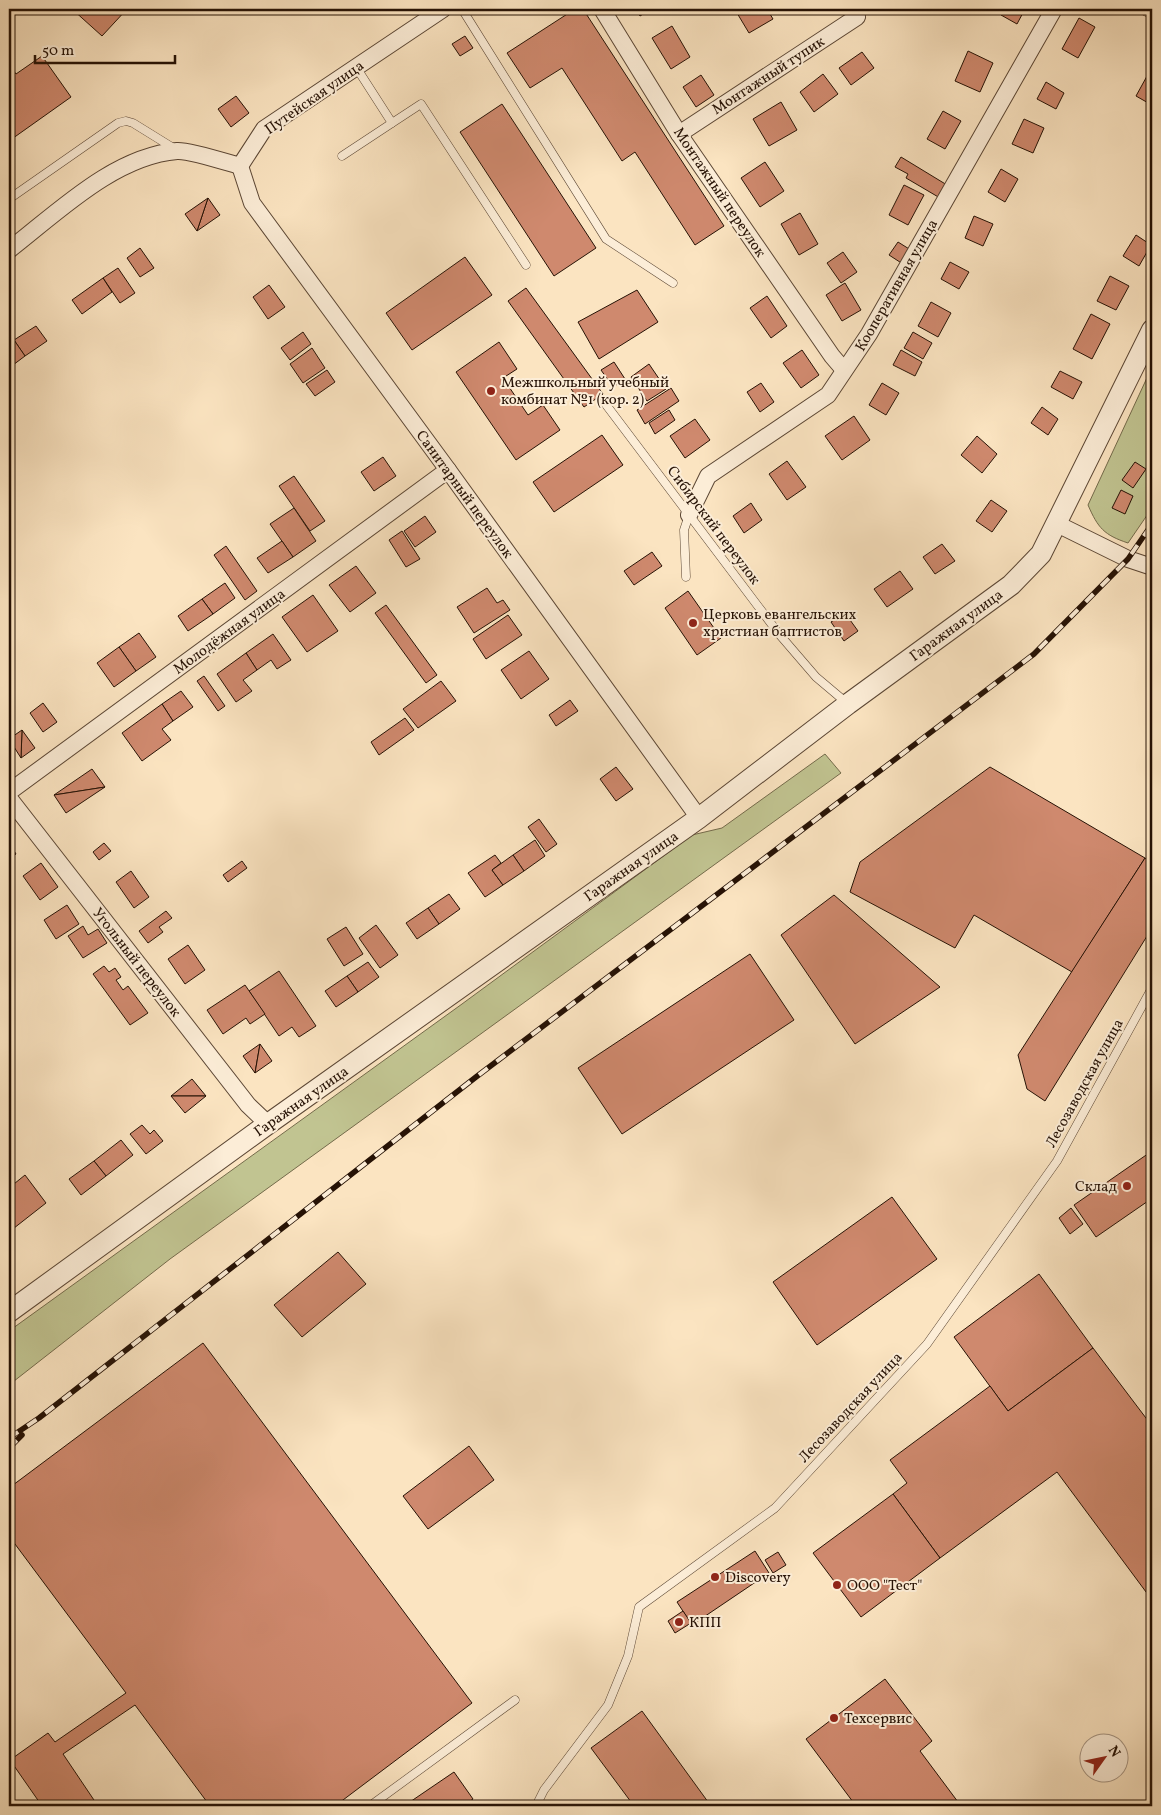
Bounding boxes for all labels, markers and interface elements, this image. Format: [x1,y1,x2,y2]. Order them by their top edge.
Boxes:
scale bar [35,32,175,64]
street label: Монтажный тупик [708,32,829,121]
text: 50 m [42,41,74,62]
street label: Путейская улица [261,56,369,140]
street label: Монтажный переулок [667,124,770,262]
street label: Кооперативная улица [851,216,944,356]
place label: Межшкольный учебный комбинат №1 (кор. 2) [501,373,669,411]
marker: Межшкольный учебный комбинат №1 (кор. 2) [485,385,497,397]
street label: Санитарный переулок [410,427,517,563]
street label: Сибирский переулок [661,462,764,590]
street label: Молодёжная улица [169,584,290,680]
street label: Гаражная улица [906,585,1008,667]
place label: Церковь евангельских христиан баптистов [703,605,857,643]
marker: Церковь евангельских христиан баптистов [687,617,699,629]
street label: Гаражная улица [580,827,683,908]
street label: Угольный переулок [86,904,185,1022]
street label: Лесозаводская улица [1041,1016,1129,1152]
street label: Гаражная улица [250,1062,353,1143]
place label: Склад [1075,1177,1117,1198]
marker: Склад [1121,1180,1133,1192]
street label: Лесозаводская улица [794,1348,908,1468]
place label: Discovery [725,1568,791,1589]
marker: Discovery [709,1571,721,1583]
place label: ООО "Тест" [847,1576,922,1597]
marker: ООО "Тест" [831,1579,843,1591]
place label: КПП [689,1613,721,1634]
marker: КПП [673,1616,685,1628]
place label: Техсервис [844,1709,913,1730]
marker: Техсервис [828,1712,840,1724]
north arrow [1078,1732,1128,1782]
text: N [1103,1742,1124,1761]

